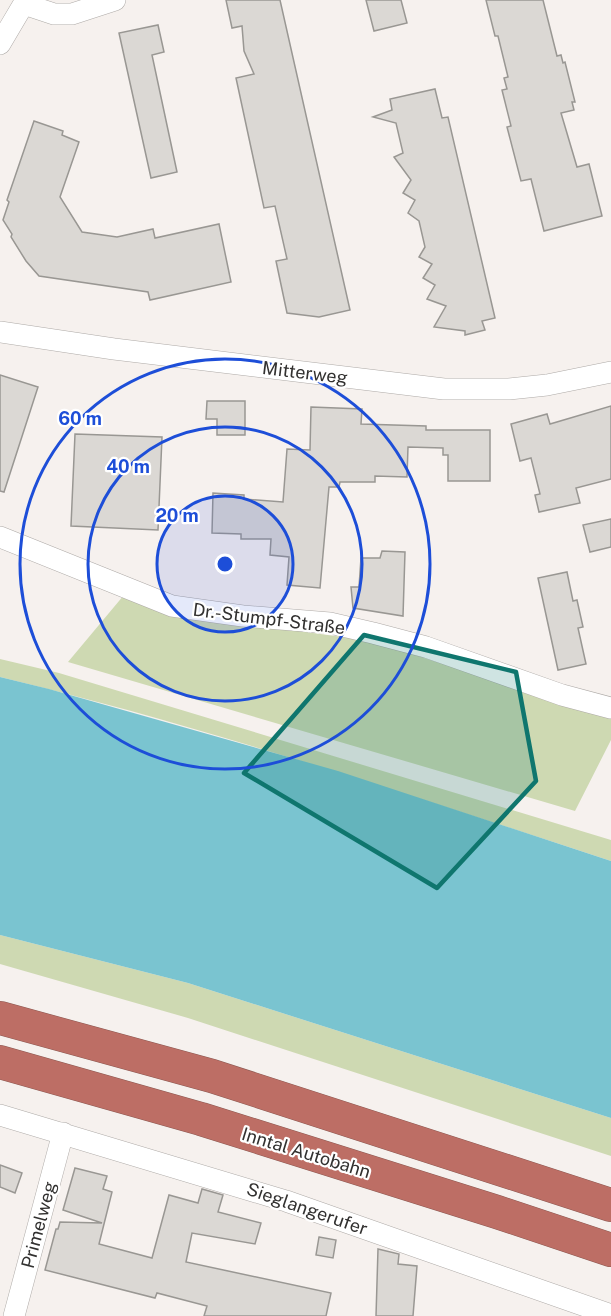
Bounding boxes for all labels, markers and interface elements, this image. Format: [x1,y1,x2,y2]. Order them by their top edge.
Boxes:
street label: Mitterweg [261,357,349,388]
text: 60 m [58,408,102,429]
text: 40 m [106,456,150,477]
text: 20 m [155,505,199,526]
centre of rings [215,554,235,574]
street label: Dr.-Stumpf-Straße [192,599,346,638]
street label: Inntal Autobahn [239,1123,373,1182]
street label: Sieglangerufer [244,1178,370,1239]
street label: Primelweg [17,1179,60,1271]

